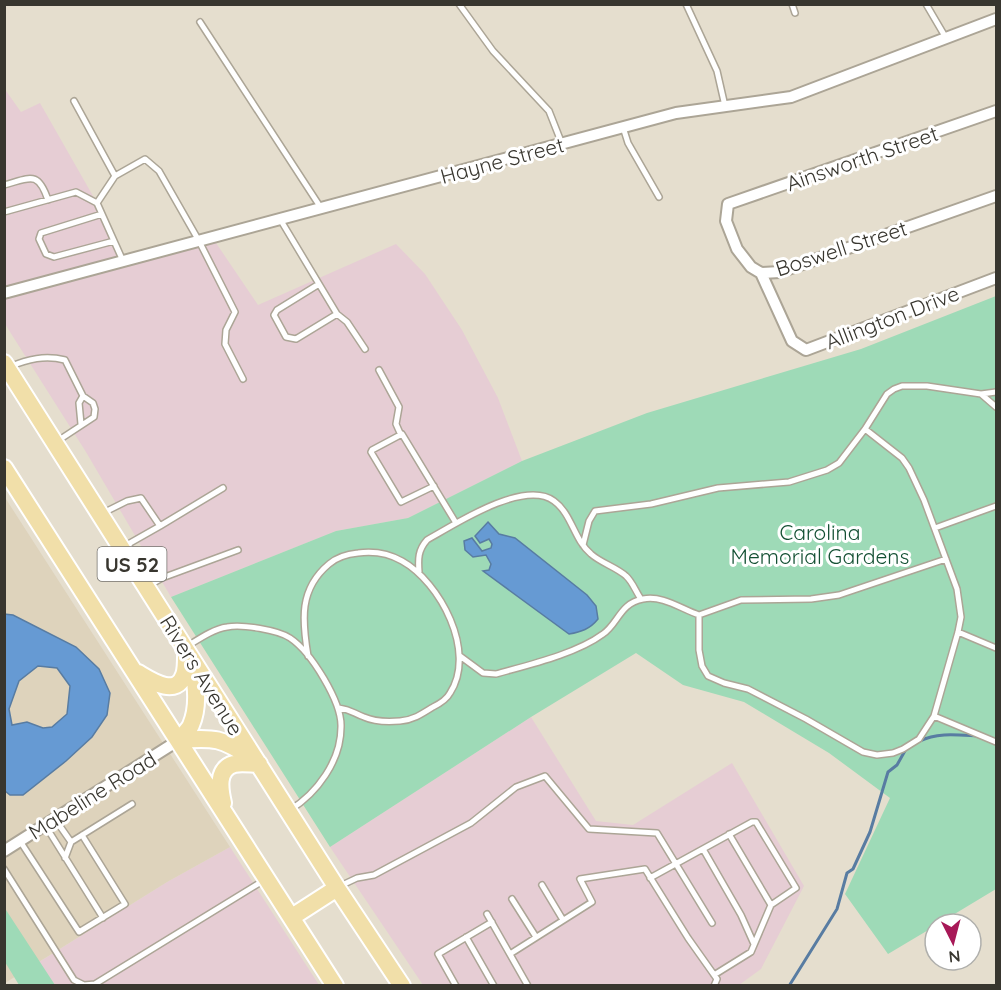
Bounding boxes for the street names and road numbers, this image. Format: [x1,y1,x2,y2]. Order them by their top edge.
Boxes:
street label: Ainsworth Street [783,120,941,196]
street label: Hayne Street [437,131,567,189]
street label: Boswell Street [772,215,910,281]
street label: Allington Drive [821,280,963,354]
road number: US 52 [98,547,166,581]
street label: Rivers Avenue [155,610,249,740]
street label: Mabeline Road [23,745,161,845]

